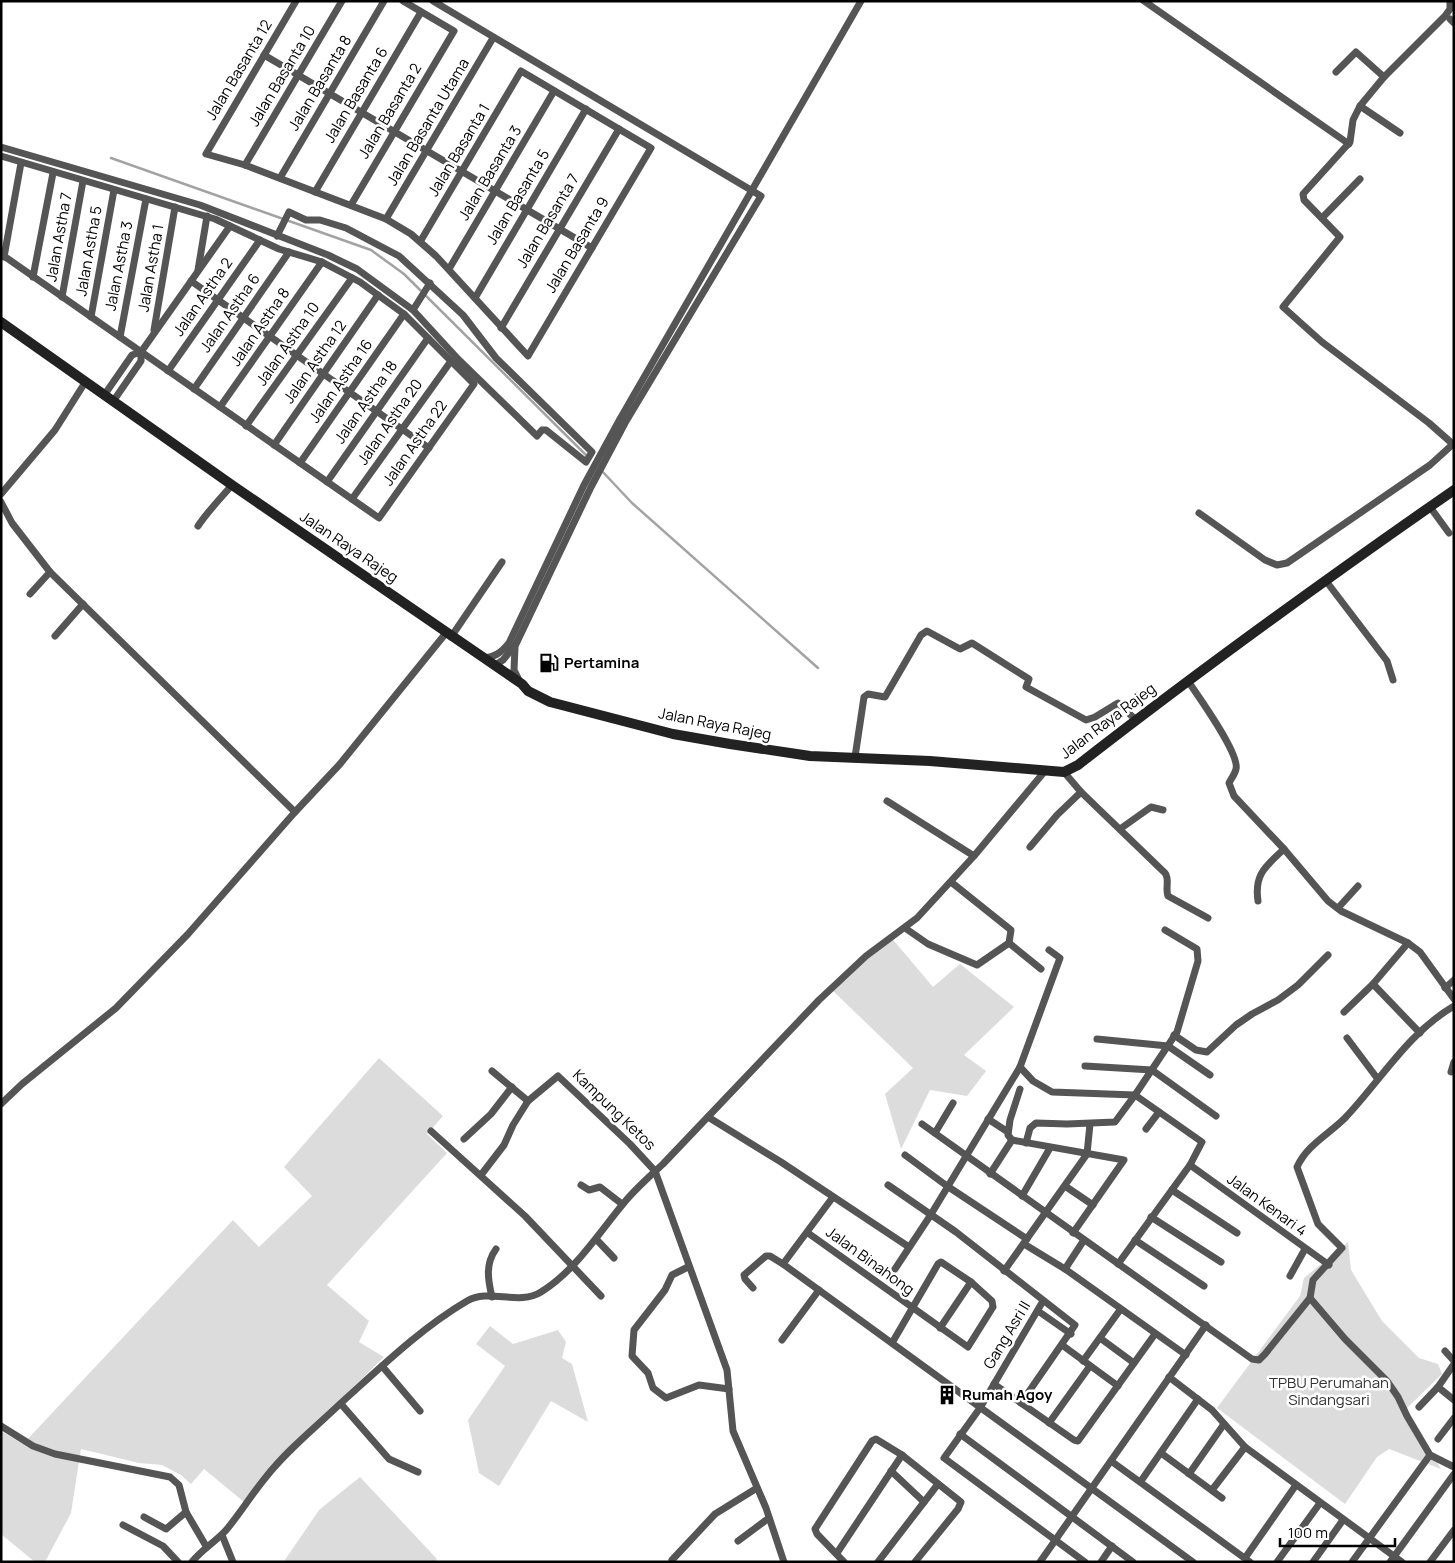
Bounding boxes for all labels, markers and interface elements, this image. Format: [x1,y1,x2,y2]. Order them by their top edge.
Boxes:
street label: Jalan Basanta 12 [200,16,277,124]
street label: Jalan Basanta 10 [243,21,320,130]
street label: Jalan Basanta 8 [283,31,356,134]
street label: Jalan Basanta 6 [319,43,392,147]
street label: Jalan Basanta Utama [381,54,474,189]
street label: Jalan Basanta 2 [353,59,426,162]
street label: Jalan Basanta 1 [423,99,495,200]
street label: Jalan Basanta 3 [453,121,526,224]
street label: Jalan Basanta 5 [481,145,554,248]
street label: Jalan Basanta 7 [511,170,584,272]
street label: Jalan Astha 7 [40,191,77,283]
street label: Jalan Basanta 9 [540,193,613,297]
street label: Jalan Astha 5 [70,204,107,298]
street label: Jalan Astha 3 [100,219,137,313]
street label: Jalan Astha 1 [132,223,169,313]
street label: Jalan Astha 2 [168,253,237,340]
street label: Jalan Astha 6 [195,269,265,356]
street label: Jalan Astha 8 [225,283,294,370]
street label: Jalan Astha 10 [251,298,324,390]
street label: Jalan Astha 12 [278,316,351,407]
street label: Jalan Astha 16 [304,335,377,427]
street label: Jalan Astha 18 [329,356,402,448]
street label: Jalan Astha 20 [352,375,427,469]
street label: Jalan Astha 22 [377,396,452,490]
street label: Jalan Raya Rajeg [296,506,403,587]
fuel station icon: Pertamina [538,652,560,674]
place label: Pertamina [564,652,639,673]
street label: Jalan Raya Rajeg [1056,678,1160,763]
street label: Jalan Raya Rajeg [657,702,773,745]
street label: Kampung Ketos [568,1065,661,1155]
street label: Jalan Kenari 4 [1223,1169,1312,1241]
street label: Jalan Binahong [822,1221,919,1300]
street label: Gang Asri II [978,1297,1035,1373]
park label: TPBU Perumahan Sindangsari [1269,1372,1389,1410]
building icon: Rumah Agoy [936,1384,958,1406]
place label: Rumah Agoy [962,1384,1053,1405]
scale bar [1280,1516,1395,1548]
text: 100 m [1288,1522,1328,1543]

